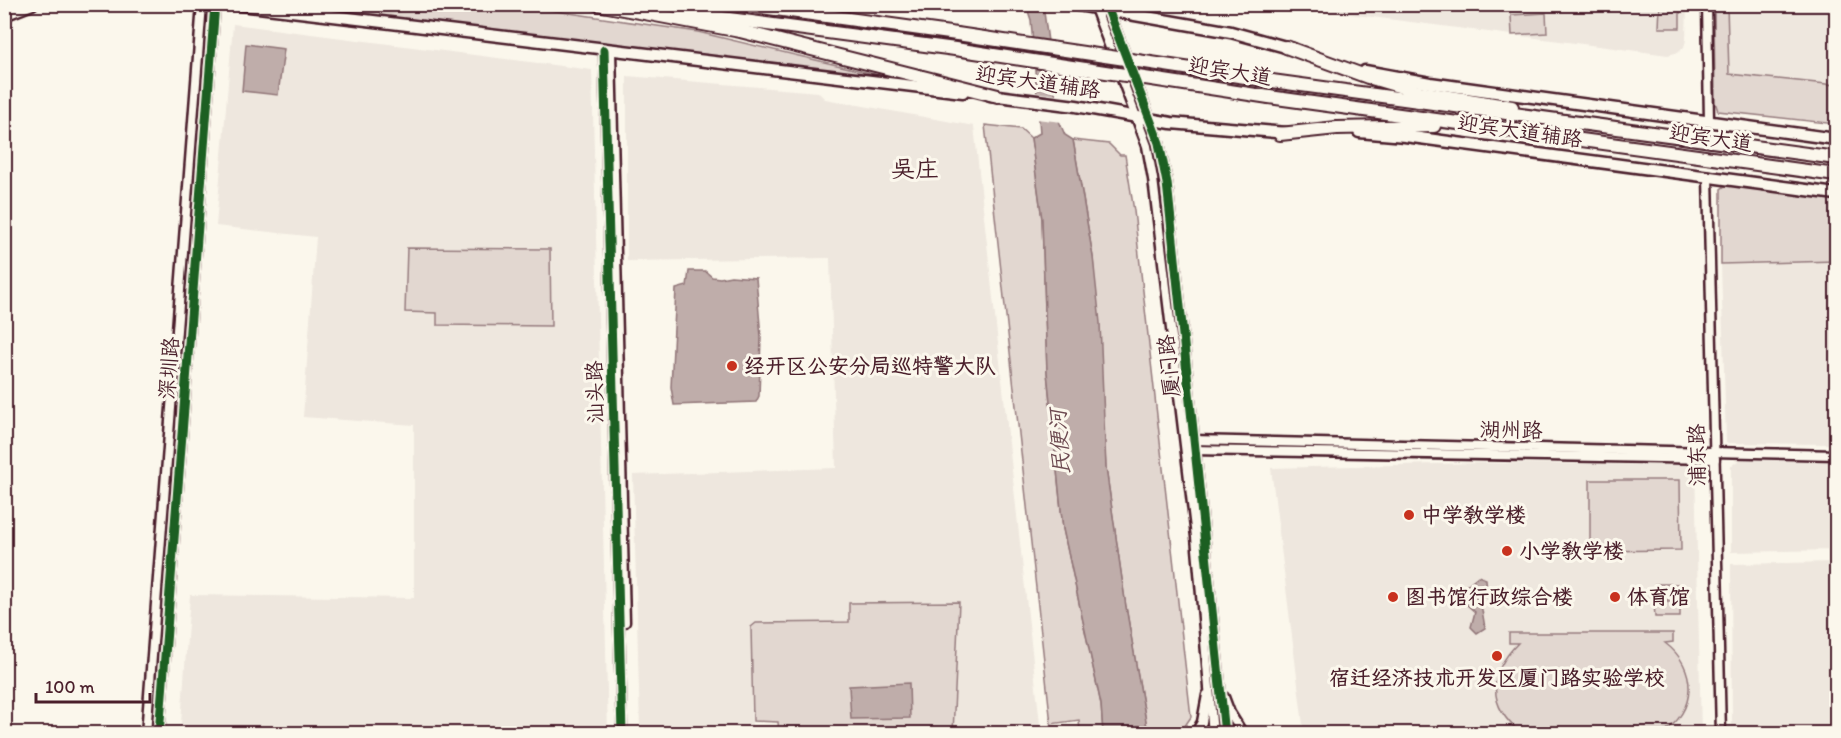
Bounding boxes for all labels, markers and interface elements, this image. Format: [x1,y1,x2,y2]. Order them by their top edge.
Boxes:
street label: 迎宾大道 [1187,52,1274,89]
street label: 迎宾大道辅路 [974,60,1102,103]
street label: 迎宾大道辅路 [1456,109,1584,152]
street label: 迎宾大道 [1668,119,1754,156]
district label: 吴庄 [891,154,939,183]
street label: 厦门路 [1153,333,1184,399]
street label: 深圳路 [154,336,183,400]
place label: 经开区公安分局巡特警大队 [744,353,996,378]
marker: 经开区公安分局巡特警大队 [725,359,739,373]
street label: 汕头路 [581,360,608,424]
water label: 民便河 [1044,405,1075,476]
street label: 湖州路 [1479,416,1543,443]
street label: 浦东路 [1683,423,1710,487]
place label: 中学教学楼 [1421,502,1526,527]
marker: 中学教学楼 [1402,508,1416,522]
place label: 小学教学楼 [1519,538,1624,563]
marker: 小学教学楼 [1500,544,1514,558]
place label: 图书馆行政综合楼 [1405,584,1573,609]
place label: 体育馆 [1627,584,1690,609]
marker: 图书馆行政综合楼 [1386,590,1400,604]
marker: 体育馆 [1608,590,1622,604]
marker: 宿迁经济技术开发区厦门路实验学校 [1490,649,1504,663]
place label: 宿迁经济技术开发区厦门路实验学校 [1329,665,1665,690]
scale bar [36,666,150,704]
text: 100 m [45,676,95,698]

